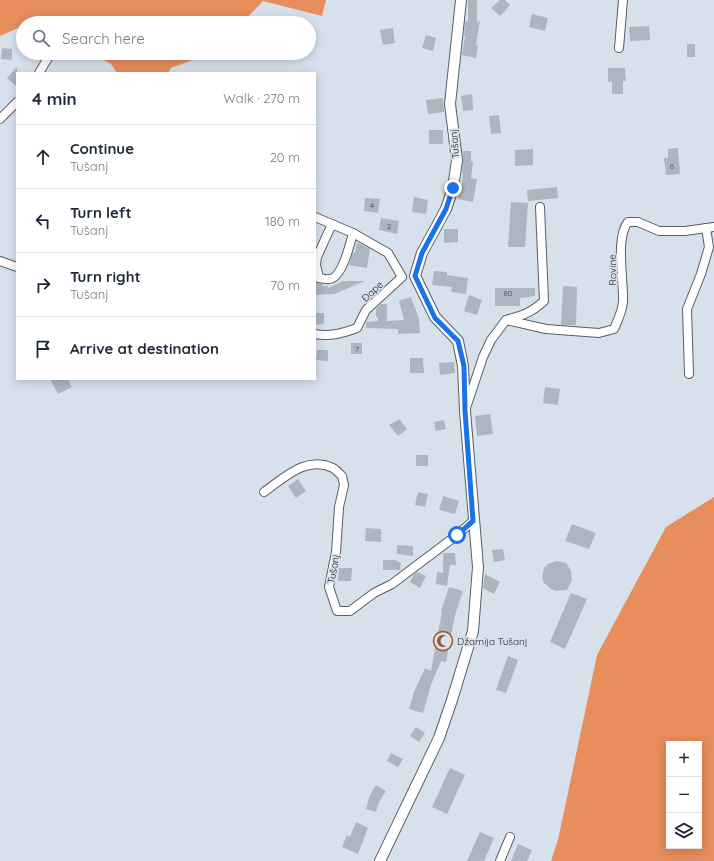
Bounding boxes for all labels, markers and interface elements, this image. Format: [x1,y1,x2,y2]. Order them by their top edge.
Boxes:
search box [16,16,316,60]
icon: search [30,27,52,49]
text: Search here [62,29,145,48]
text: 4 min [32,88,77,109]
text: Walk · 270 m [223,90,300,106]
street label: Tušanj [447,129,462,159]
text: Continue [70,139,134,158]
icon: ahead [32,146,54,168]
text: 20 m [270,149,300,165]
text: Tušanj [70,158,109,174]
house number: 6 [670,161,675,171]
route end [444,179,462,197]
house number: 4 [370,200,374,210]
text: Turn left [70,203,132,222]
icon: left [32,210,54,232]
text: 180 m [265,213,300,229]
house number: 2 [387,221,392,231]
text: Tušanj [70,222,109,238]
street label: Rovine [606,254,619,286]
text: Turn right [70,267,141,286]
icon: right [32,274,54,296]
text: 70 m [270,277,300,293]
street label: Đape [359,278,386,305]
text: Tušanj [70,286,109,302]
house number: 80 [503,288,513,298]
icon: arrive [32,338,54,360]
text: Arrive at destination [70,339,219,358]
house number: 7 [355,344,359,354]
route start [448,526,466,544]
street label: Tušanj [325,553,342,585]
mosque icon: Džamija Tušanj [432,630,454,652]
place label: Džamija Tušanj [457,635,528,648]
map controls [666,741,702,849]
button: + [666,741,702,777]
button: − [666,777,702,813]
button: layers [666,813,702,849]

